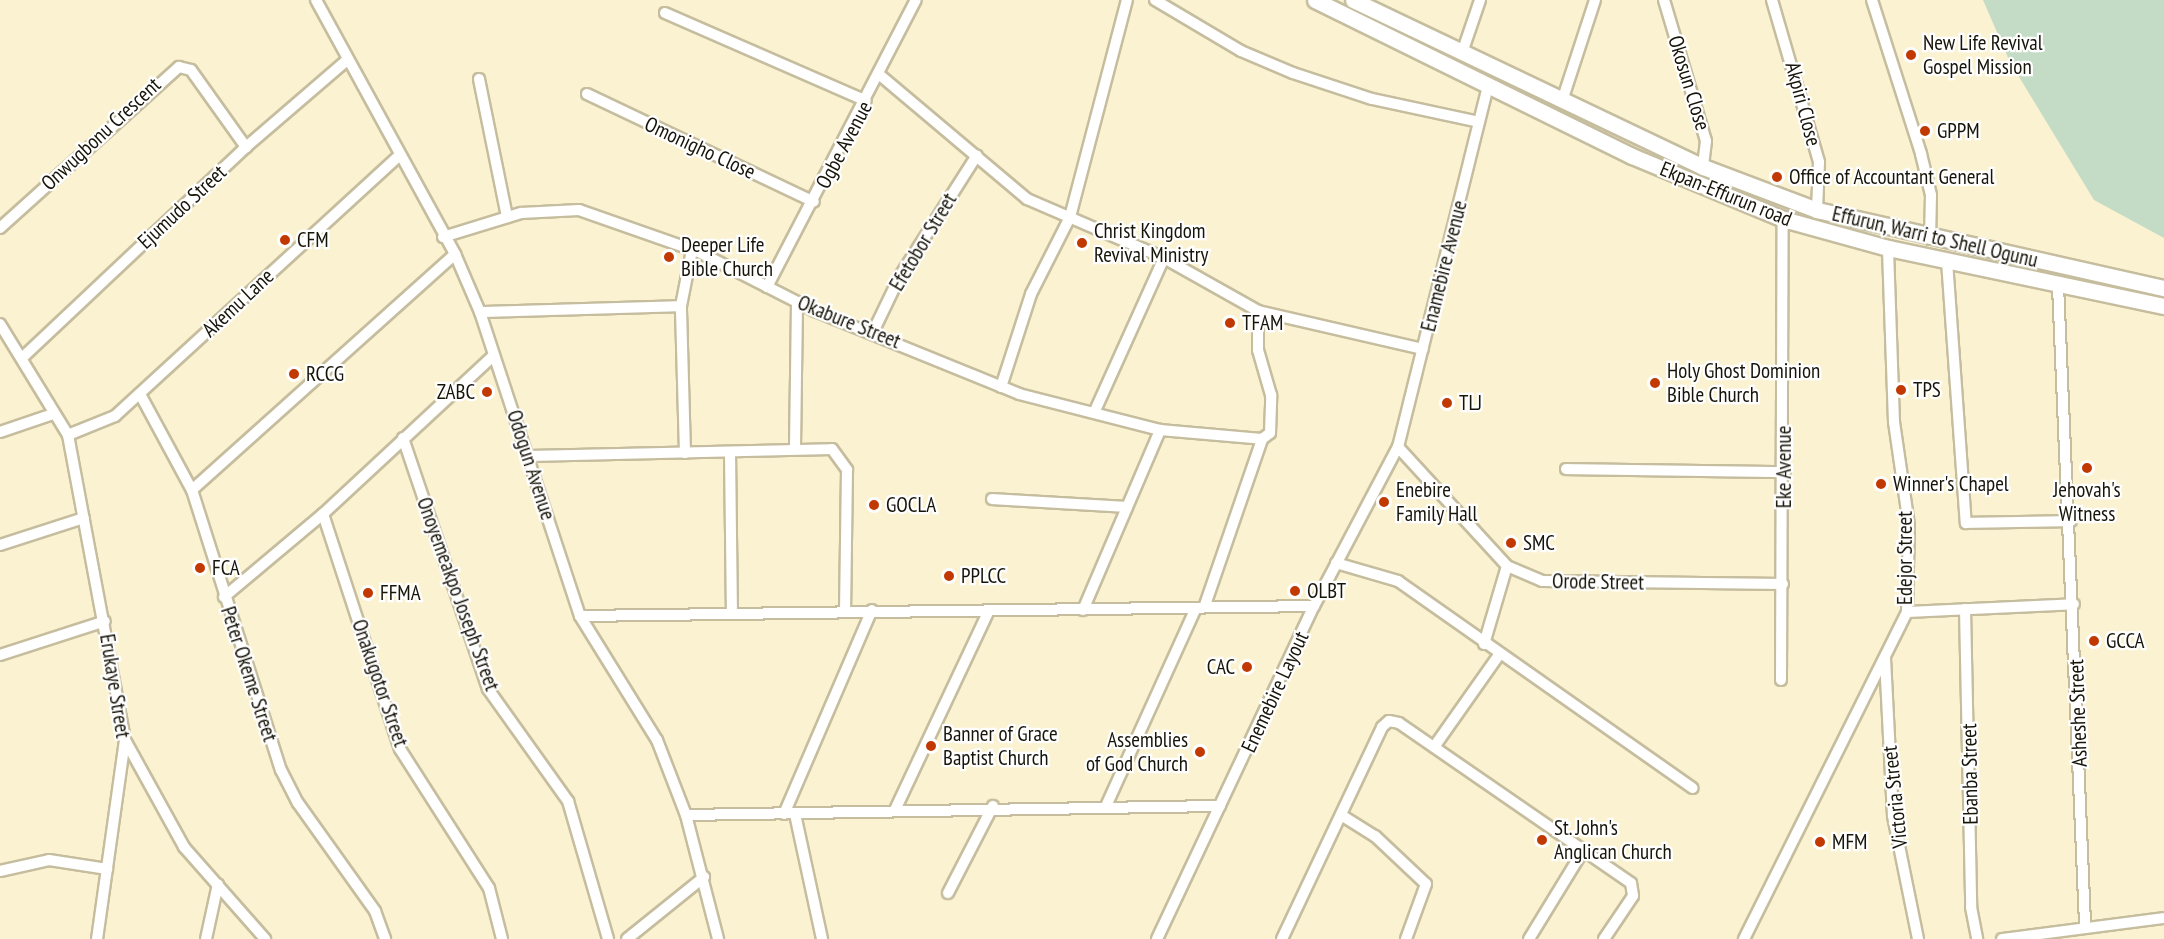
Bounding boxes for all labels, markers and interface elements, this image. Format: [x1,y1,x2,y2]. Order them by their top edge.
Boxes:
place label: New Life Revival Gospel Mission [1923,30,2043,80]
street label: Okosun Close [1663,33,1715,133]
marker: New Life Revival Gospel Mission [1904,48,1918,62]
street label: Akpiri Close [1780,59,1826,149]
street label: Onwugbonu Crescent [36,72,166,196]
street label: Ogbe Avenue [810,97,878,193]
street label: Omonigho Close [641,111,759,185]
place label: GPPM [1937,118,1980,144]
marker: GPPM [1918,124,1932,138]
street label: Ekpan-Effurun road [1656,156,1796,232]
street label: Ejumudo Street [133,160,231,254]
place label: Office of Accountant General [1789,164,1995,190]
marker: Office of Accountant General [1770,170,1784,184]
street label: Efetobor Street [884,189,962,295]
street label: Enamebire Avenue [1415,198,1473,334]
street label: Effurun, Warri to Shell Ogunu [1829,201,2041,273]
place label: Christ Kingdom Revival Ministry [1094,218,1208,268]
place label: CFM [297,227,329,253]
place label: Deeper Life Bible Church [681,232,773,282]
marker: CFM [278,233,292,247]
marker: Christ Kingdom Revival Ministry [1075,236,1089,250]
marker: Deeper Life Bible Church [662,250,676,264]
street label: Akemu Lane [197,264,279,342]
street label: Okabure Street [794,290,904,354]
place label: TFAM [1242,310,1283,336]
marker: TFAM [1223,316,1237,330]
place label: Holy Ghost Dominion Bible Church [1667,358,1821,408]
place label: RCCG [306,361,344,387]
marker: RCCG [287,367,301,381]
marker: Holy Ghost Dominion Bible Church [1648,376,1662,390]
place label: TPS [1913,377,1941,403]
place label: ZABC [437,379,475,405]
marker: TPS [1894,383,1908,397]
marker: ZABC [480,385,494,399]
place label: TLJ [1459,390,1482,416]
marker: TLJ [1440,396,1454,410]
street label: Odogun Avenue [501,407,561,523]
street label: Eke Avenue [1771,425,1797,509]
marker: Jehovah's Witness [2080,461,2094,475]
place label: Winner's Chapel [1893,471,2009,497]
place label: Enebire Family Hall [1396,477,1478,527]
marker: Winner's Chapel [1874,477,1888,491]
place label: Jehovah's Witness [2053,477,2121,527]
place label: GOCLA [886,492,936,518]
street label: Onoyemeakpo Joseph Street [411,494,505,694]
marker: Enebire Family Hall [1377,495,1391,509]
marker: GOCLA [867,498,881,512]
street label: Edejor Street [1892,511,1918,605]
place label: SMC [1523,530,1555,556]
marker: SMC [1504,536,1518,550]
place label: FCA [212,555,240,581]
marker: FCA [193,561,207,575]
place label: PPLCC [961,563,1006,589]
marker: PPLCC [942,569,956,583]
street label: Orode Street [1552,569,1644,595]
place label: OLBT [1307,578,1346,604]
place label: FFMA [380,580,421,606]
marker: OLBT [1288,584,1302,598]
marker: FFMA [361,586,375,600]
street label: Peter Okeme Street [215,603,283,745]
street label: Onakugotor Street [346,616,414,750]
street label: Enemebire Layout [1236,628,1314,756]
place label: GCCA [2106,628,2145,654]
street label: Erukaye Street [94,632,136,740]
marker: GCCA [2087,634,2101,648]
place label: CAC [1207,654,1235,680]
street label: Asheshe Street [2064,659,2092,767]
marker: CAC [1240,660,1254,674]
place label: Banner of Grace Baptist Church [943,721,1058,771]
street label: Ebanba Street [1957,723,1983,825]
place label: Assemblies of God Church [1086,727,1188,777]
marker: Banner of Grace Baptist Church [924,739,938,753]
street label: Victoria Street [1877,744,1913,850]
marker: Assemblies of God Church [1193,745,1207,759]
place label: St. John's Anglican Church [1554,815,1672,865]
place label: MFM [1832,829,1867,855]
marker: St. John's Anglican Church [1535,833,1549,847]
marker: MFM [1813,835,1827,849]

